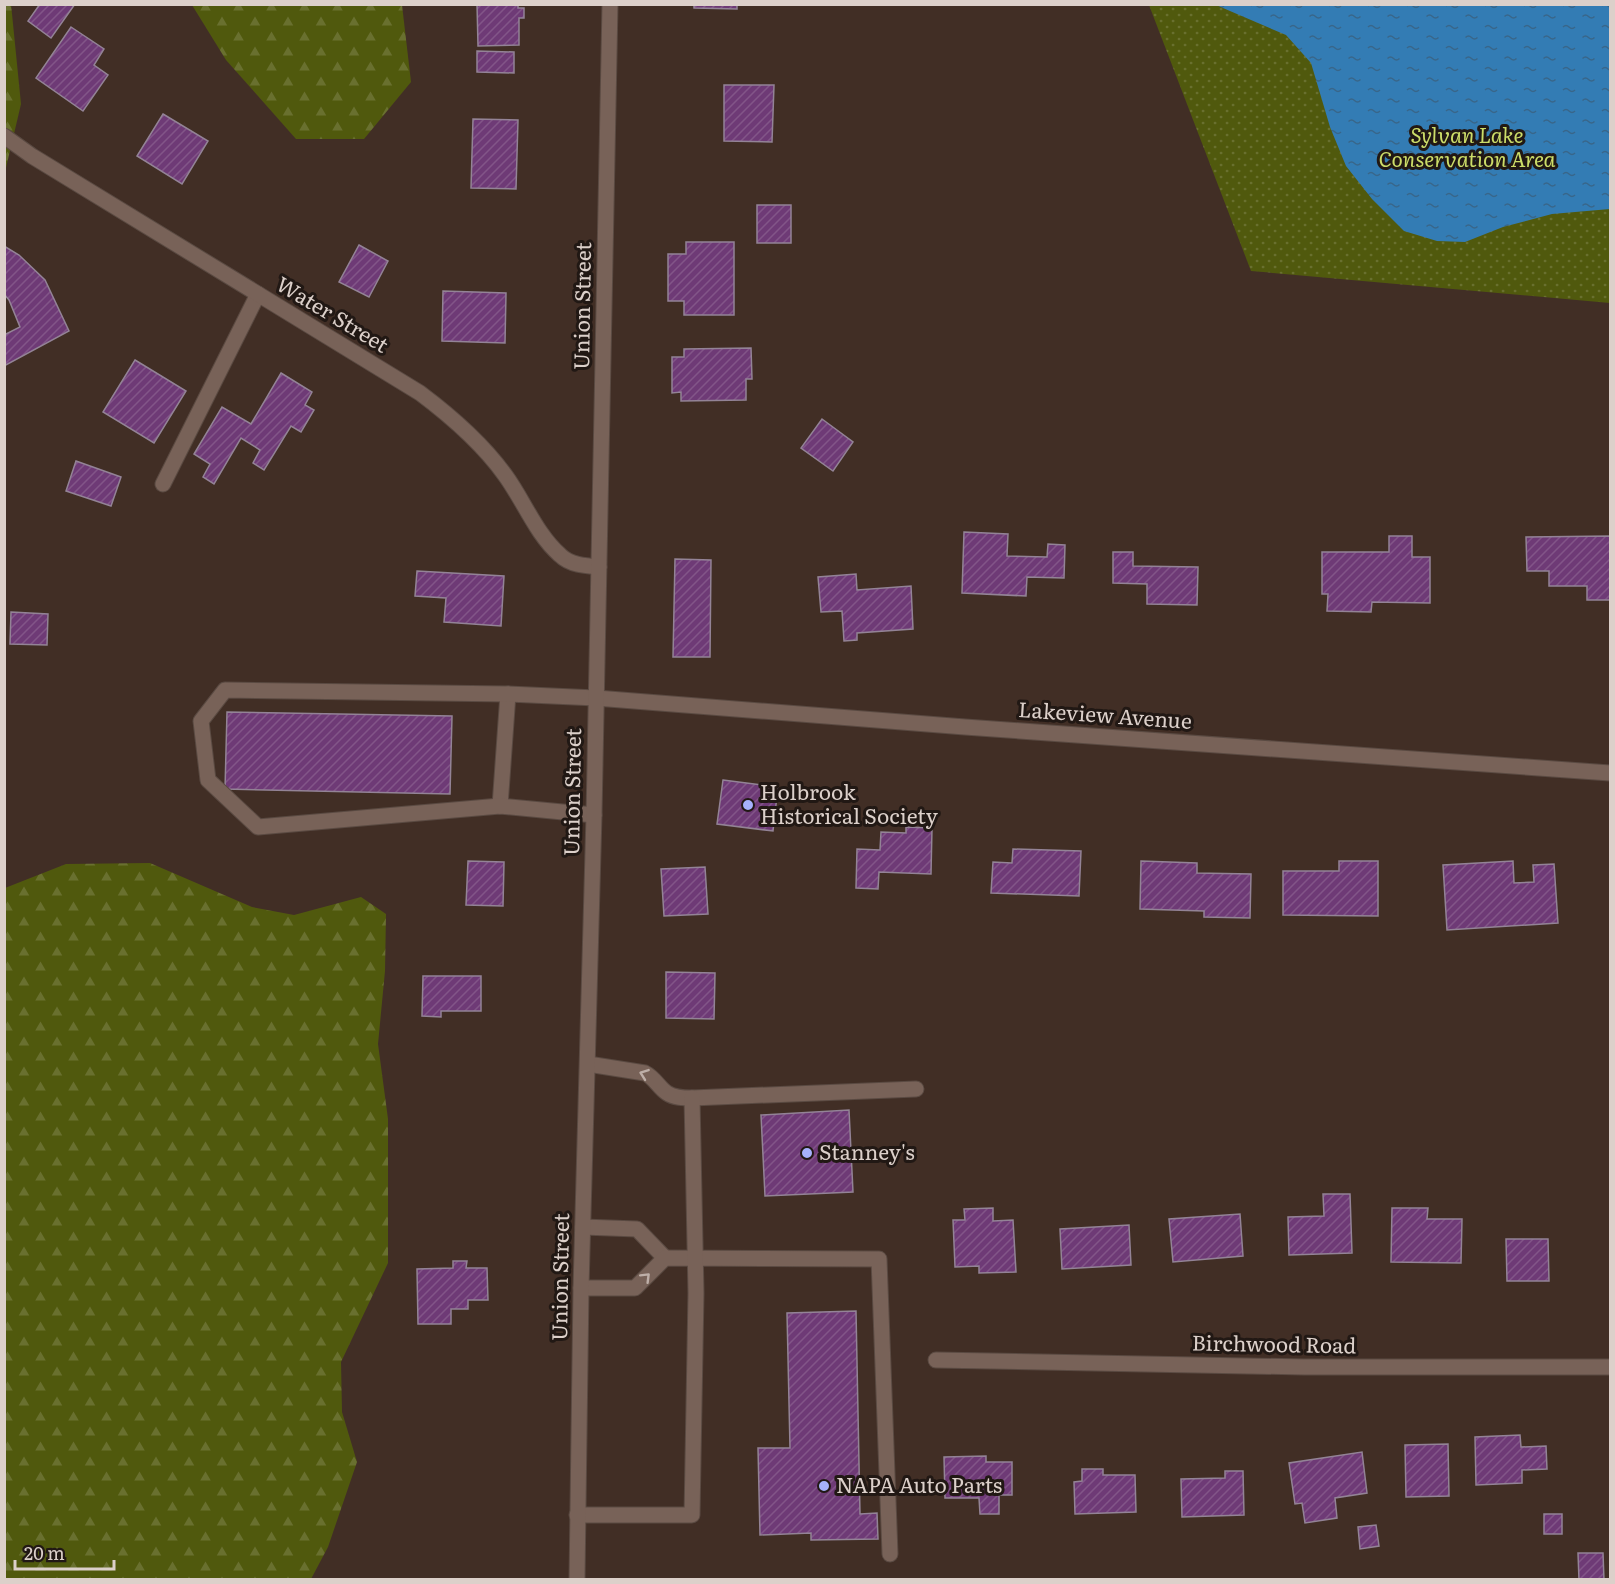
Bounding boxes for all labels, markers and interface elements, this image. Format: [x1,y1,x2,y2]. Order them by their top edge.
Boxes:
park label: Sylvan Lake Conservation Area [1378,118,1556,173]
street label: Union Street [564,241,597,370]
street label: Water Street [271,267,396,359]
street label: Lakeview Avenue [1017,692,1193,735]
street label: Union Street [554,727,587,856]
place label: Holbrook Historical Society [760,775,939,830]
marker: Holbrook Historical Society [741,798,755,812]
one-way arrow [639,1069,650,1081]
place label: Stanney's [819,1135,915,1166]
marker: Stanney's [800,1146,814,1160]
street label: Union Street [542,1212,575,1341]
one-way arrow [638,1274,649,1285]
street label: Birchwood Road [1192,1326,1357,1359]
place label: NAPA Auto Parts [836,1468,1002,1499]
marker: NAPA Auto Parts [817,1479,831,1493]
scale bar [15,1533,114,1571]
text: 20 m [24,1539,65,1566]

